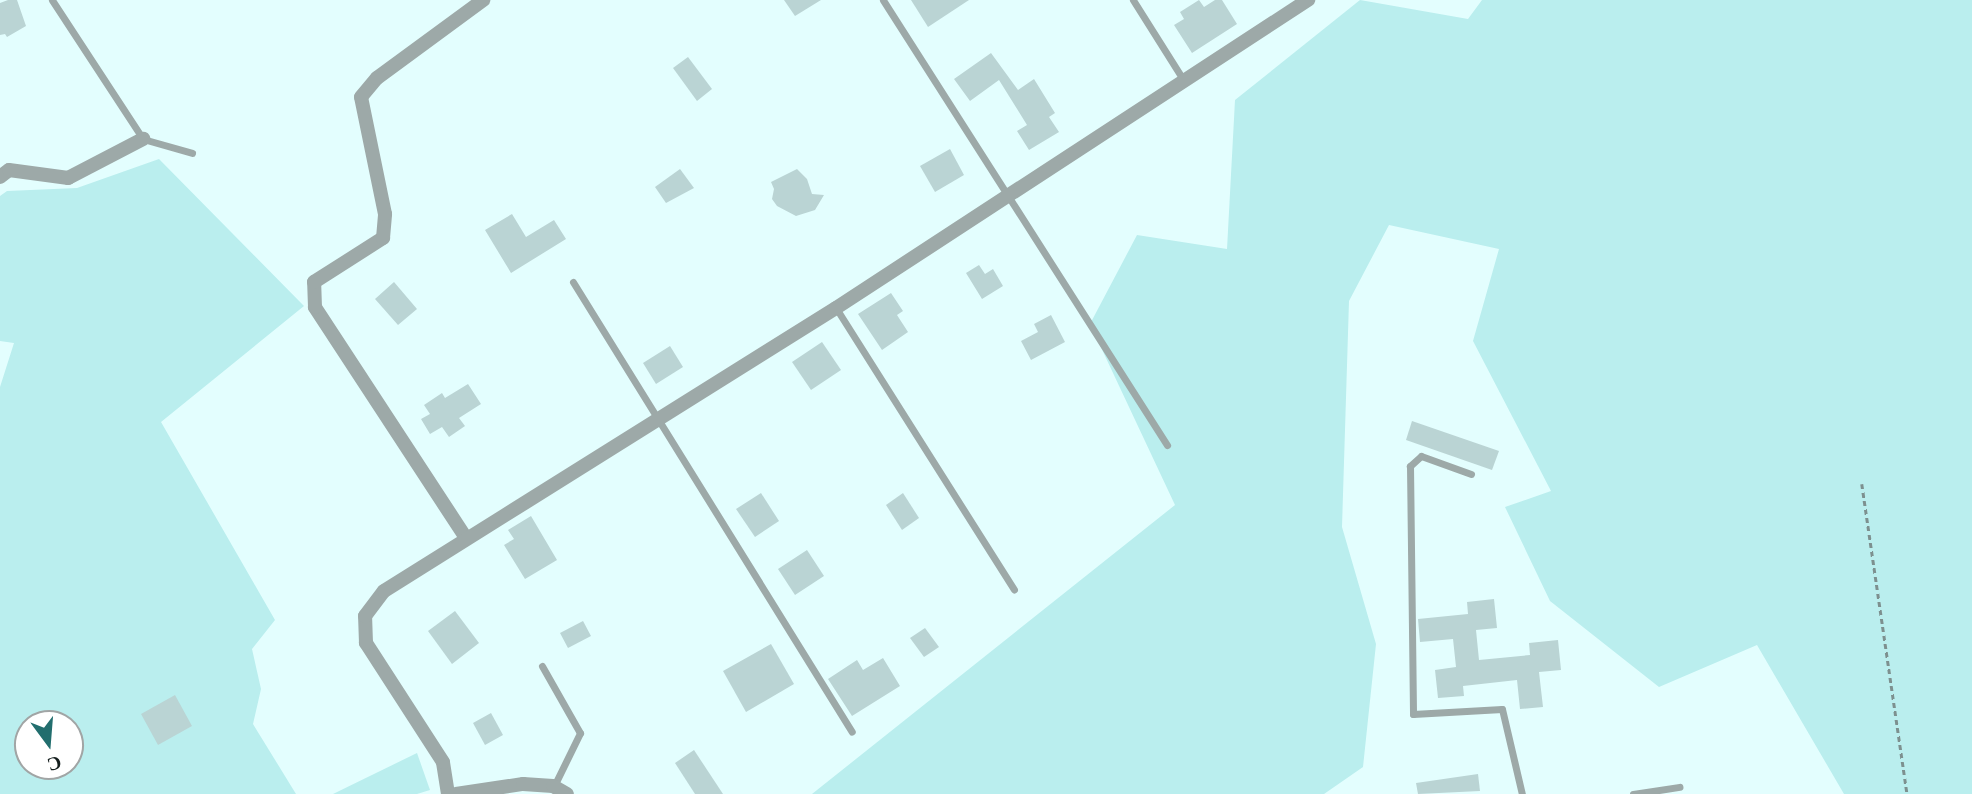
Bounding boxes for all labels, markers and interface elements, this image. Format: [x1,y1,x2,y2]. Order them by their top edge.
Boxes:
north arrow [14,710,84,780]
text: С [45,752,64,776]

